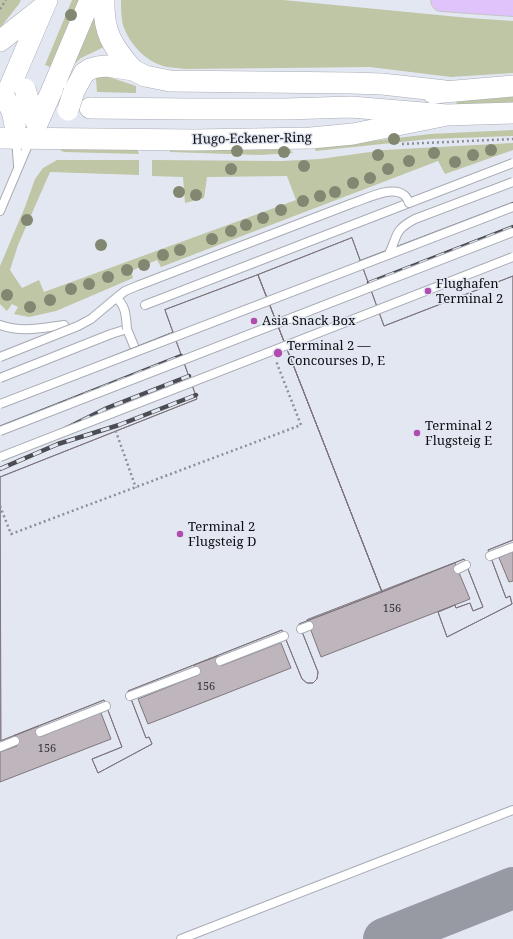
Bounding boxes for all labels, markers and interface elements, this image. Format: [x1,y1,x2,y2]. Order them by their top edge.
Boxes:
street label: Hugo-Eckener-Ring [192,130,312,148]
place label: Flughafen Terminal 2 [436,276,503,307]
marker: Flughafen Terminal 2 [423,286,433,296]
place label: Asia Snack Box [262,313,356,329]
marker: Asia Snack Box [249,316,259,326]
place label: Terminal 2 — Concourses D, E [287,338,385,369]
marker: Terminal 2 — Concourses D, E [272,347,284,359]
place label: Terminal 2 Flugsteig E [425,418,492,449]
marker: Terminal 2 Flugsteig E [412,428,422,438]
place label: Terminal 2 Flugsteig D [188,519,256,550]
marker: Terminal 2 Flugsteig D [175,529,185,539]
house number: 156 [383,602,401,616]
house number: 156 [197,680,215,694]
house number: 156 [38,742,56,756]

